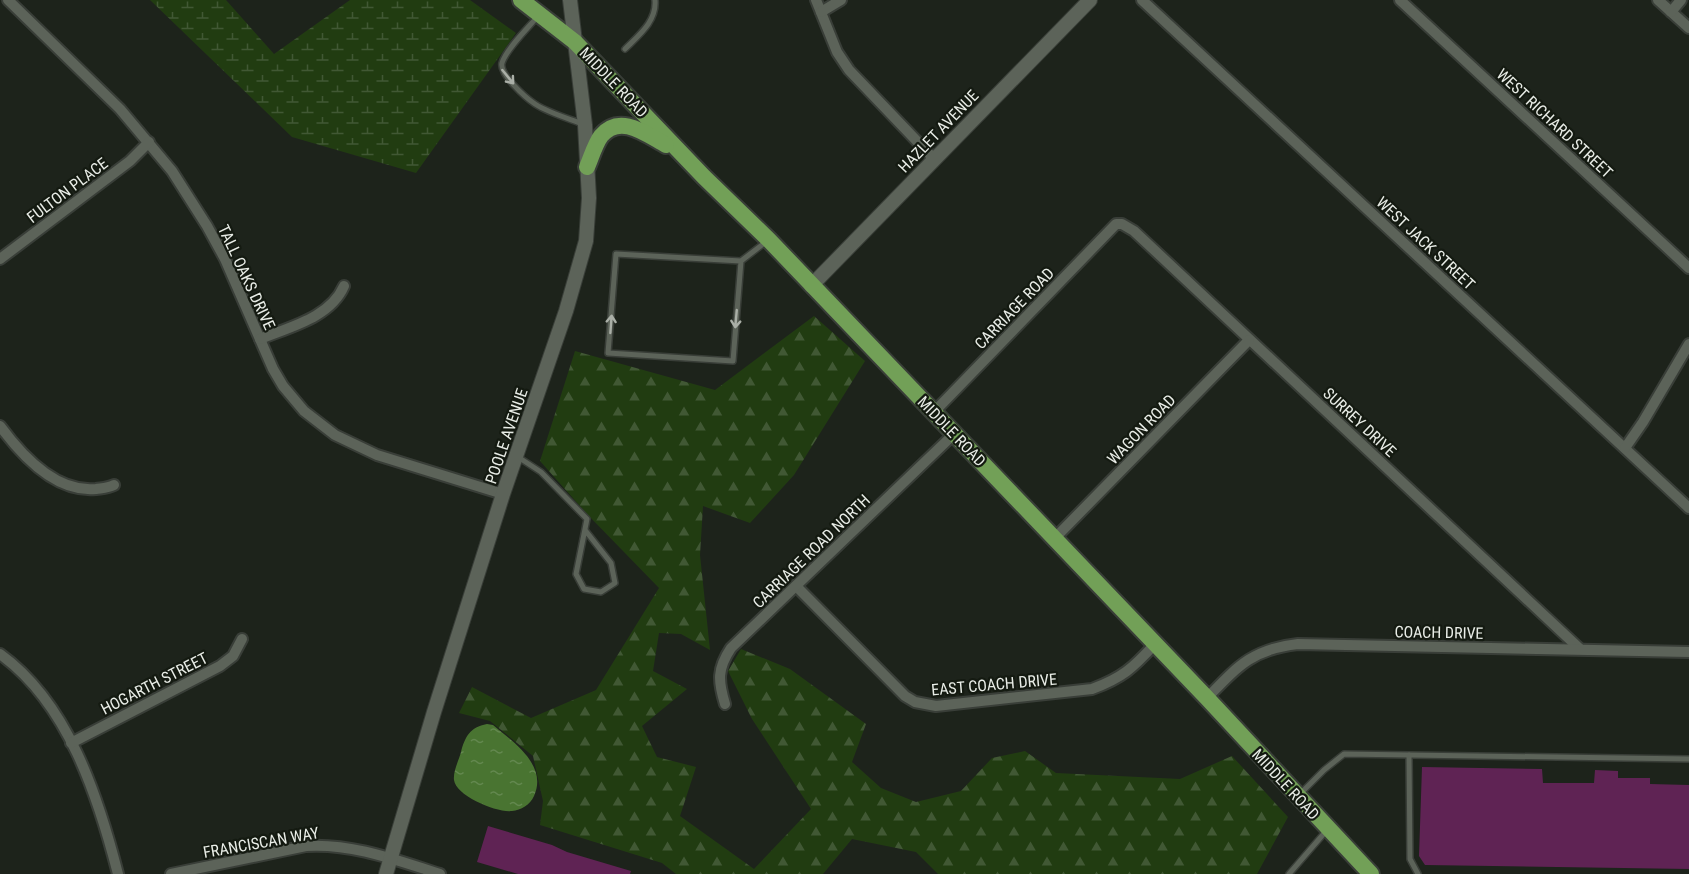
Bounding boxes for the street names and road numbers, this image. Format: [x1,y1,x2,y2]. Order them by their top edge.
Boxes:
street label: MIDDLE ROAD [576,43,652,121]
street label: WEST RICHARD STREET [1493,65,1617,182]
street label: HAZLET AVENUE [894,86,983,177]
street label: FULTON PLACE [23,154,111,227]
street label: WEST JACK STREET [1372,193,1479,294]
street label: TALL OAKS DRIVE [214,222,279,333]
street label: CARRIAGE ROAD [971,264,1058,353]
street label: SURREY DRIVE [1319,384,1400,461]
street label: POOLE AVENUE [481,386,532,486]
street label: WAGON ROAD [1103,390,1179,468]
street label: MIDDLE ROAD [914,392,990,470]
street label: CARRIAGE ROAD NORTH [749,491,874,612]
street label: COACH DRIVE [1394,622,1484,643]
street label: HOGARTH STREET [98,648,211,719]
street label: EAST COACH DRIVE [930,670,1058,699]
street label: MIDDLE ROAD [1248,745,1323,824]
street label: FRANCISCAN WAY [202,823,321,862]

